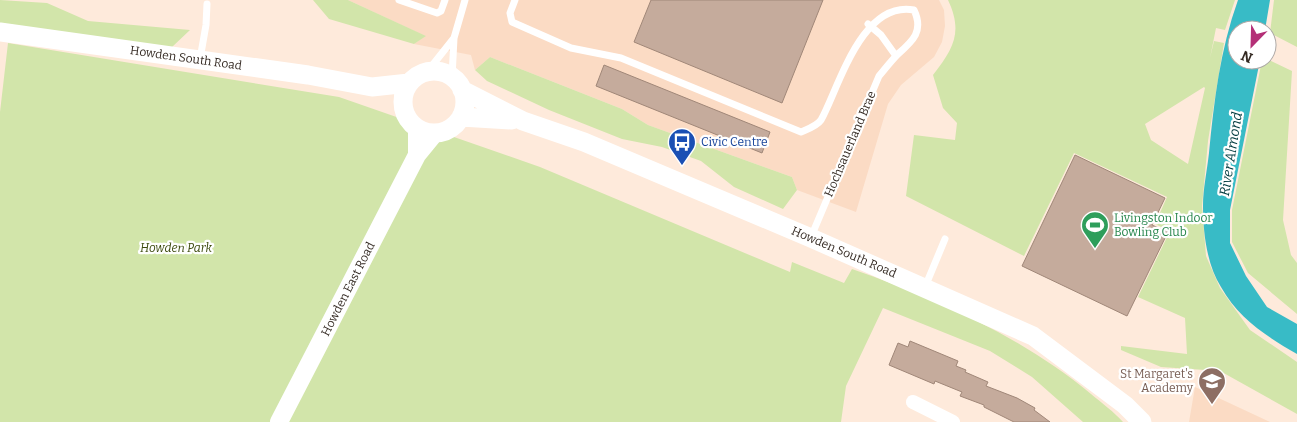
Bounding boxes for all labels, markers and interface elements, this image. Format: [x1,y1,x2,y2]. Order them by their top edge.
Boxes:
north arrow [1227,20,1277,70]
street label: Howden South Road [129,43,243,73]
text: N [1239,46,1255,66]
street label: Hochsauerland Brae [821,89,879,199]
water label: River Almond [1216,111,1246,197]
bus stop icon: Civic Centre [667,127,697,166]
place label: Civic Centre [701,135,768,149]
sports icon: Livingston Indoor Bowling Club [1080,210,1110,249]
place label: Livingston Indoor Bowling Club [1114,211,1213,239]
street label: Howden South Road [789,224,899,280]
street label: Howden East Road [318,240,378,338]
park label: Howden Park [140,241,213,255]
school or university icon: St Margaret's Academy [1197,366,1227,405]
place label: St Margaret's Academy [1120,367,1194,395]

